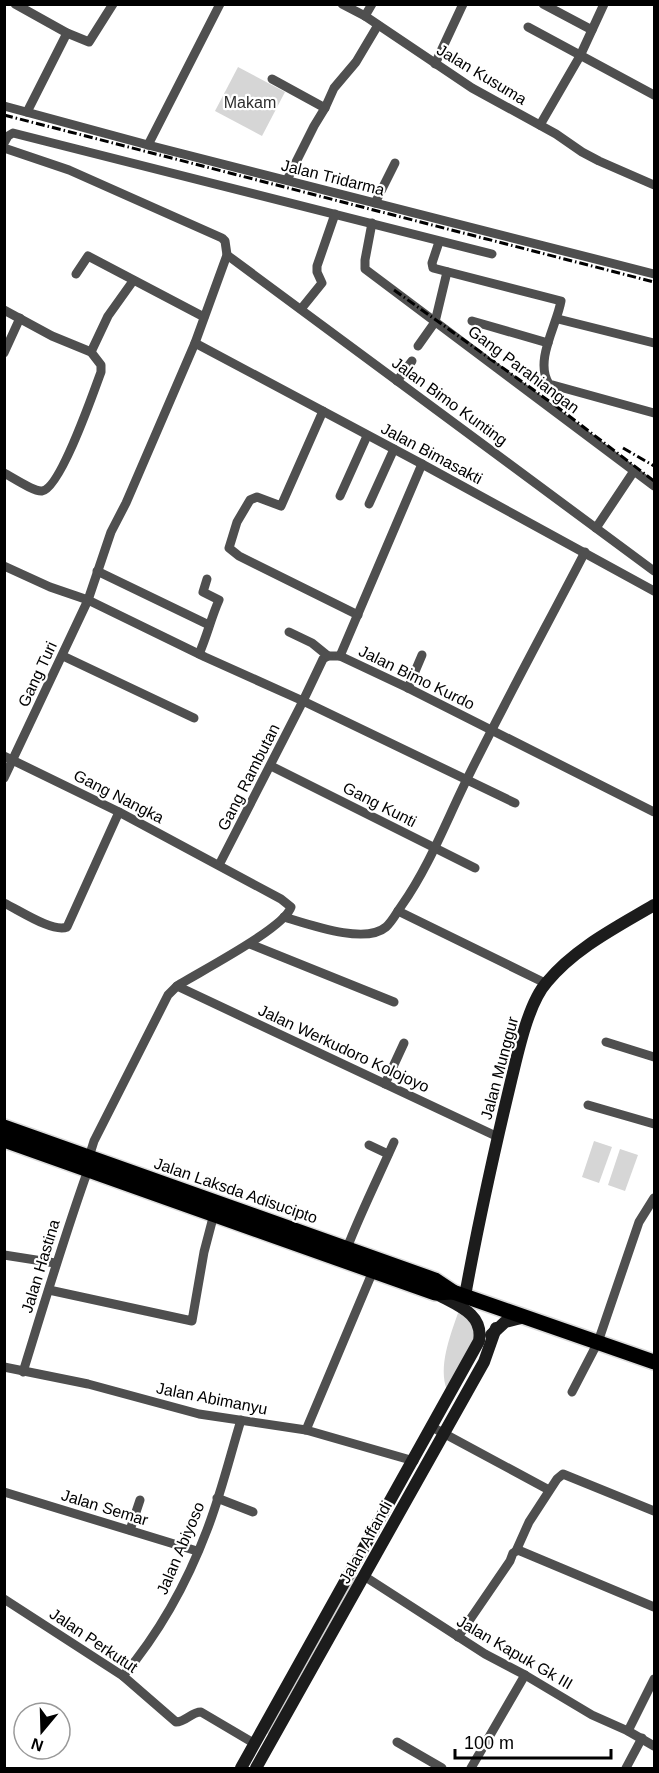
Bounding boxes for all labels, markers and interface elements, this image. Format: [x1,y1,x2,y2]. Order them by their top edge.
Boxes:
street label: Jalan Kusuma [434,41,530,108]
park label: Makam [224,94,276,111]
street label: Jalan Tridarma [279,156,386,199]
street label: Gang Parahiangan [465,322,582,417]
street label: Jalan Bimo Kunting [389,354,510,449]
street label: Jalan Bimasakti [378,420,485,487]
street label: Gang Turi [15,639,60,710]
street label: Jalan Bimo Kurdo [356,642,477,713]
street label: Gang Rambutan [214,721,283,833]
street label: Gang Nangka [71,766,167,826]
street label: Gang Kunti [340,779,419,830]
street label: Jalan Werkudoro Kolojoyo [256,1001,432,1096]
street label: Jalan Munggur [478,1014,522,1121]
street label: Jalan Laksda Adisucipto [152,1154,320,1226]
street label: Jalan Hastina [18,1217,63,1315]
street label: Jalan Abimanyu [155,1379,269,1418]
street label: Jalan Semar [59,1486,151,1529]
street label: Jalan Affandi [336,1498,395,1586]
street label: Jalan Abiyoso [153,1499,208,1597]
street label: Jalan Perkutut [47,1605,141,1676]
street label: Jalan Kapuk Gk III [454,1612,576,1692]
north arrow [12,1701,72,1761]
scale bar [455,1722,611,1760]
text: 100 m [464,1733,514,1753]
text: N [29,1735,46,1755]

